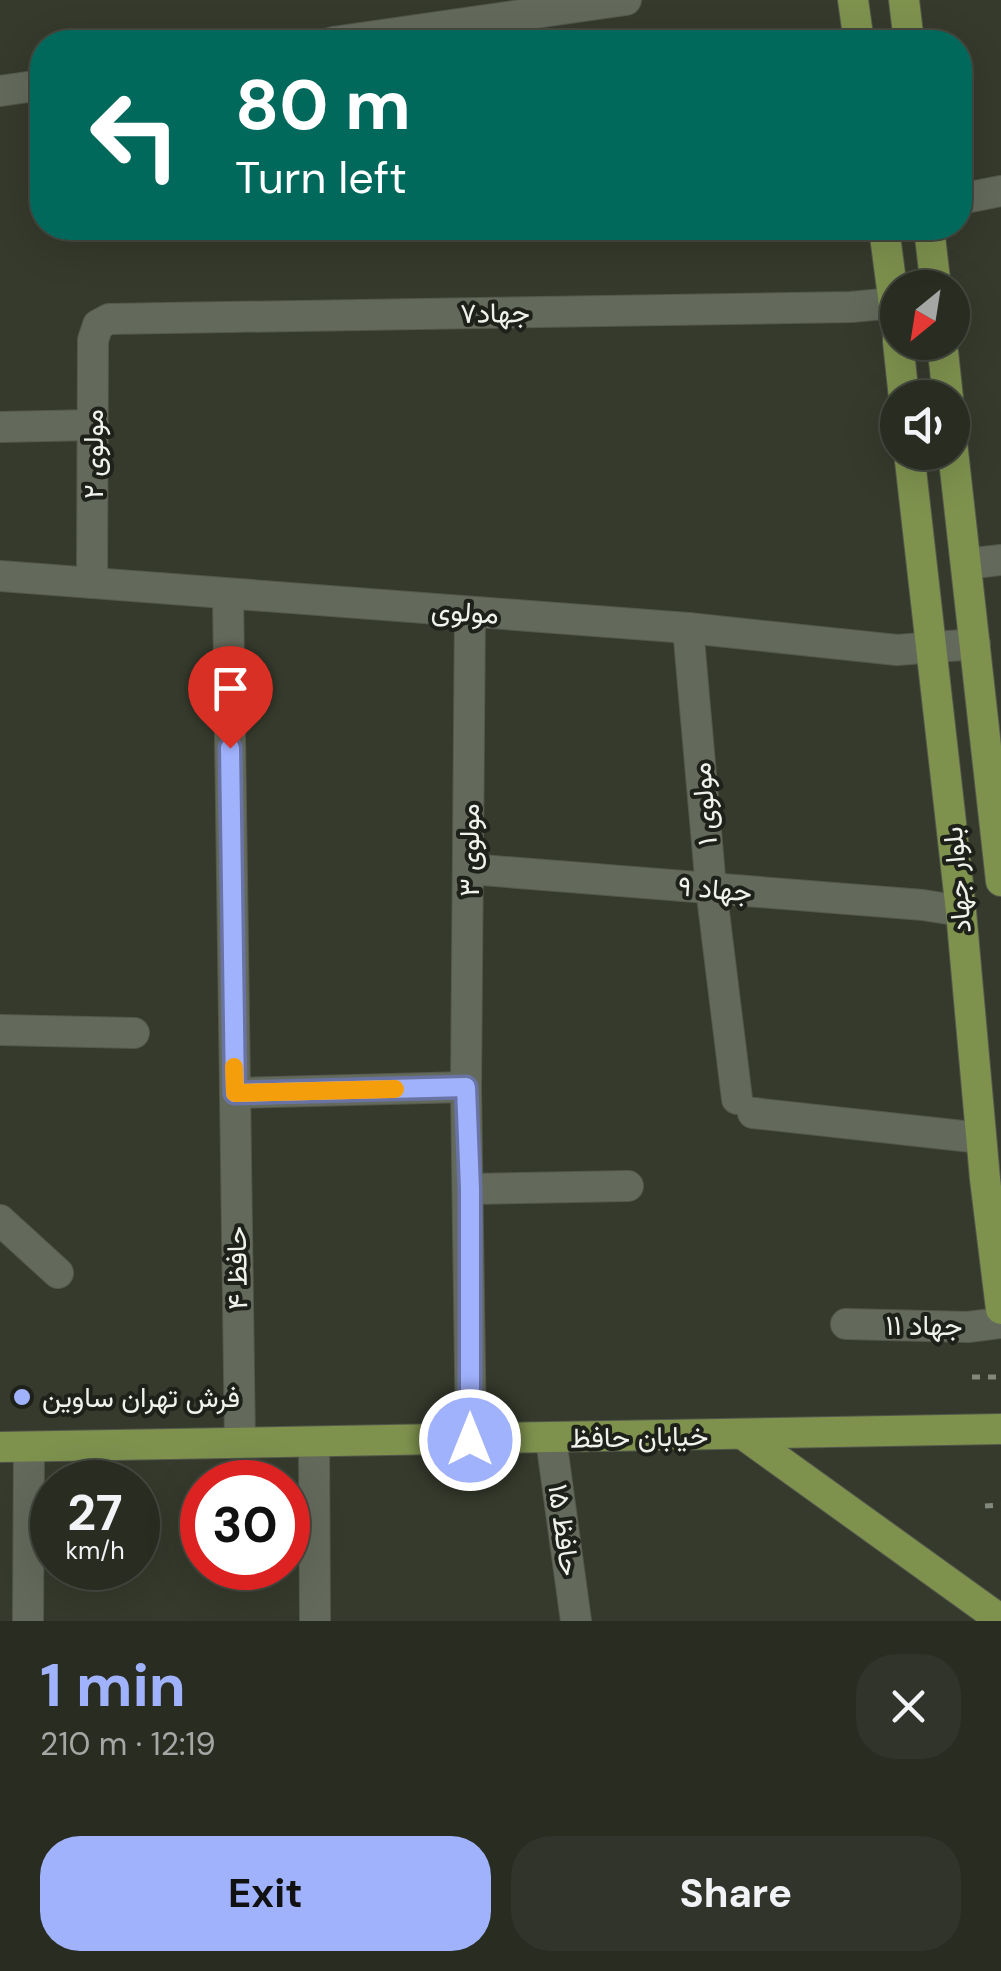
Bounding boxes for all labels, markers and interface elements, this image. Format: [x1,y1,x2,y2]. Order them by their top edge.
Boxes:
text: 80 m [235,60,411,151]
icon: left [70,70,200,200]
text: Turn left [235,148,407,207]
north arrow [880,270,970,360]
map controls [880,270,970,470]
street label: جهاد۷ [460,294,530,332]
button: sound [880,380,970,470]
street label: مولوی ۲ [75,409,112,499]
street label: مولوی [430,591,500,633]
pin [188,646,273,749]
icon: arrive [203,661,258,716]
street label: مولوی ۱ [682,761,726,847]
street label: مولوی ۳ [451,803,488,897]
street label: بلوار جهاد [934,825,980,935]
street label: جهاد ۹ [676,867,754,911]
street label: حافظ ۴ [218,1226,256,1310]
street label: جهاد ۱۱ [885,1307,963,1344]
place label: فرش تهران ساوین [42,1379,240,1416]
marker: فرش تهران ساوین [11,1386,33,1408]
position arrow [418,1388,522,1492]
street label: خیابان حافظ [569,1417,709,1457]
speed limit sign: 30 [180,1460,310,1590]
text: 27 [67,1480,123,1546]
street label: حافظ ۱۵ [539,1482,589,1578]
text: km/h [65,1534,125,1567]
text: 1 min [40,1646,186,1725]
button: close [856,1654,961,1759]
text: 210 m · 12:19 [40,1723,216,1765]
button: Exit [40,1836,491,1951]
button: Share [511,1836,961,1951]

